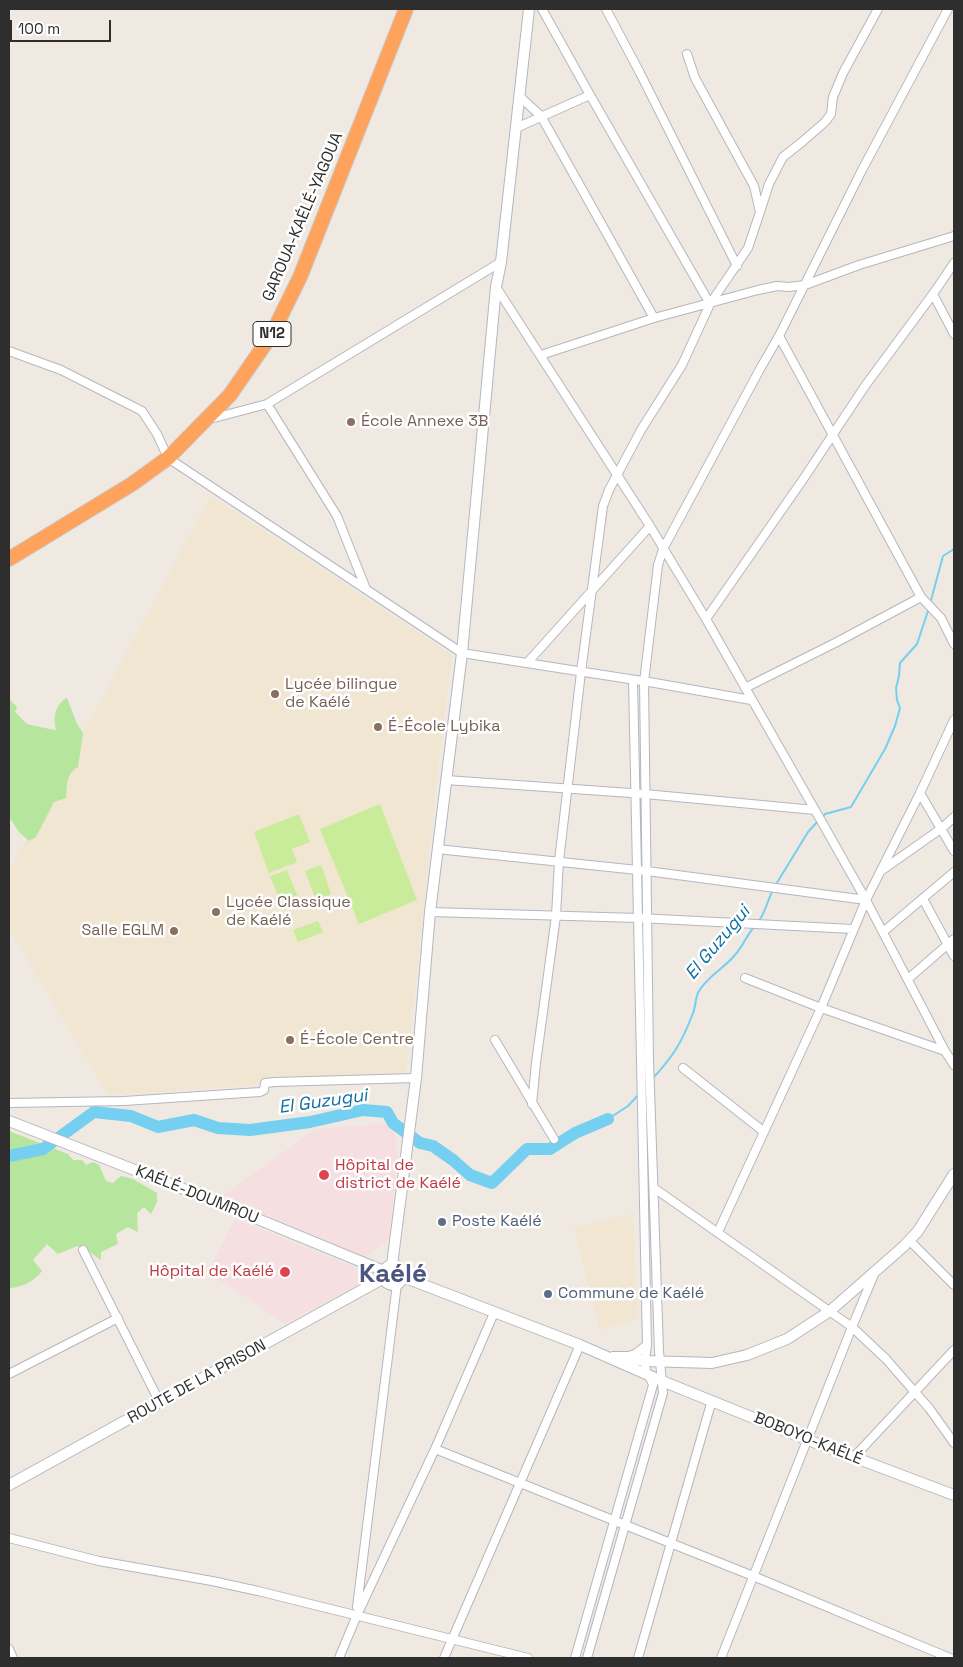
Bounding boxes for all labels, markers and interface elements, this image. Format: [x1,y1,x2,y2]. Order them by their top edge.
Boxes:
scale bar [12,10,114,42]
text: 100 m [18,19,60,38]
street label: GAROUA-KAÉLÉ-YAGOUA [259,130,347,304]
road number: N12 [253,322,291,346]
place label: École Annexe 3B [361,412,488,432]
marker: École Annexe 3B [345,416,357,428]
place label: Lycée bilingue de Kaélé [285,675,397,713]
marker: Lycée bilingue de Kaélé [269,688,281,700]
place label: É-École Lybika [388,717,500,737]
marker: É-École Lybika [372,721,384,733]
place label: Lycée Classique de Kaélé [226,893,351,931]
water label: El Guzugui [681,902,755,984]
marker: Lycée Classique de Kaélé [210,906,222,918]
place label: Salle EGLM [81,921,164,941]
marker: Salle EGLM [168,925,180,937]
place label: É-École Centre [300,1030,414,1050]
marker: É-École Centre [284,1034,296,1046]
water label: El Guzugui [277,1085,369,1119]
place label: Hôpital de district de Kaélé [335,1156,461,1194]
street label: KAÉLÉ-DOUMROU [133,1162,261,1228]
marker: Hôpital de district de Kaélé [317,1168,331,1182]
place label: Poste Kaélé [452,1212,542,1232]
marker: Poste Kaélé [436,1216,448,1228]
district label: Kaélé [359,1259,427,1291]
place label: Hôpital de Kaélé [149,1262,274,1282]
marker: Hôpital de Kaélé [278,1265,292,1279]
place label: Commune de Kaélé [558,1284,704,1304]
marker: Commune de Kaélé [542,1288,554,1300]
street label: ROUTE DE LA PRISON [124,1336,270,1428]
street label: BOBOYO-KAÉLÉ [751,1408,865,1470]

